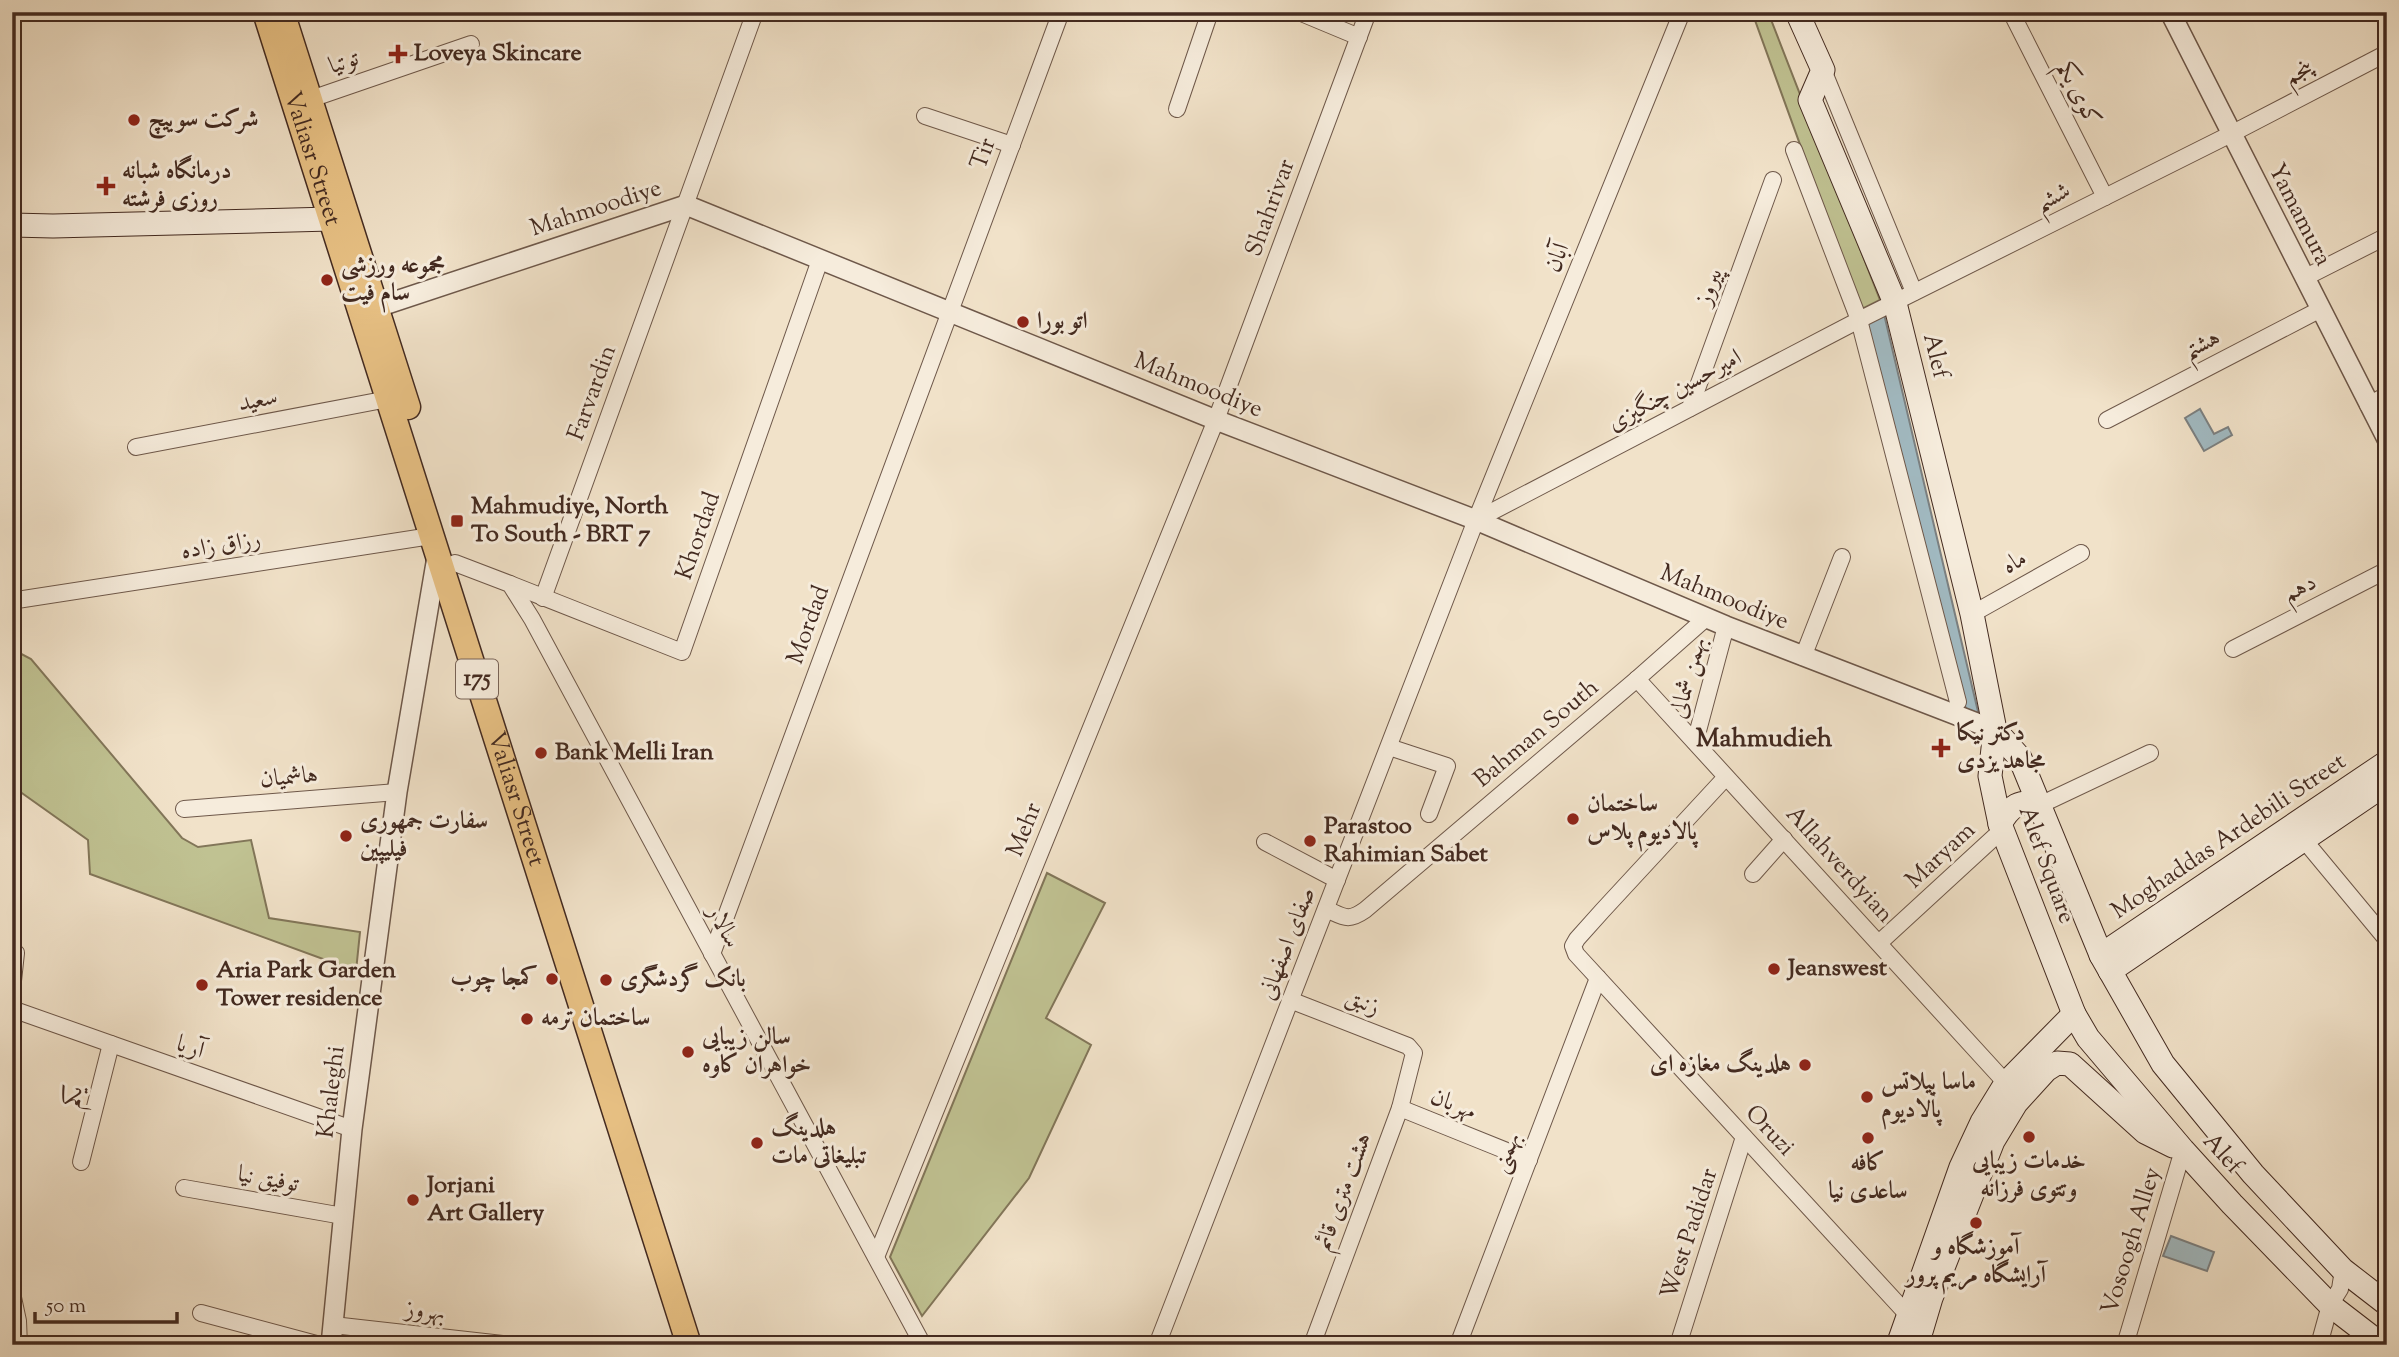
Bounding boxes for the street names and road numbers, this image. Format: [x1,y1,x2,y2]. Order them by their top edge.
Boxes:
street label: توتیا [324,42,364,84]
street label: پنجم [2278,50,2323,97]
street label: کوی یکم [2045,56,2109,134]
street label: Valiasr Street [274,87,349,230]
street label: Tir [963,133,1005,175]
street label: Shahrivar [1238,155,1304,261]
street label: Yamamura [2259,158,2339,272]
street label: Mahmoodiye [526,172,666,246]
street label: ششم [2029,175,2079,226]
street label: آبان [1537,236,1580,278]
street label: پیروز [1687,262,1733,312]
street label: هشتم [2177,321,2229,373]
street label: Alef [1913,330,1957,384]
street label: Farvardin [560,340,626,446]
street label: امیرحسین چنگیزی [1602,341,1748,441]
street label: Mahmoodiye [1129,345,1267,427]
street label: سعید [235,381,281,421]
street label: Khordad [668,487,730,585]
street label: رزاق زاده [179,523,263,569]
street label: ماه [1996,542,2034,584]
street label: Mahmoodiye [1655,557,1793,639]
street label: دهم [2277,566,2324,615]
street label: Mordad [779,580,839,669]
street label: بهمن شمالی [1662,633,1716,723]
road number: 175 [456,660,498,698]
street label: Bahman South [1467,671,1607,797]
street label: Valiasr Street [478,728,553,871]
street label: Moghaddas Ardebili Street [2105,746,2353,928]
street label: هاشمیان [259,759,319,797]
street label: Mehr [999,798,1051,862]
street label: Allahverdyian [1777,799,1901,931]
street label: Alef Square [2009,802,2083,928]
street label: Maryam [1898,815,1984,897]
street label: صفای اصفهانی [1251,883,1325,1005]
street label: سالار [697,898,748,954]
street label: زنبق [1340,981,1384,1025]
street label: آریا [171,1027,211,1070]
street label: Khaleghi [309,1044,355,1140]
street label: مهربان [1425,1080,1481,1130]
street label: یکم [55,1081,96,1112]
street label: Oruzi [1736,1098,1802,1164]
street label: Alef [2194,1126,2251,1184]
street label: هشت متری قائم [1307,1128,1383,1257]
street label: بهمنی [1484,1128,1530,1178]
street label: توفیق نیا [235,1158,302,1202]
street label: Vosoogh Alley [2093,1163,2171,1319]
street label: West Padidar [1653,1164,1727,1304]
street label: بهروز [401,1293,447,1331]

